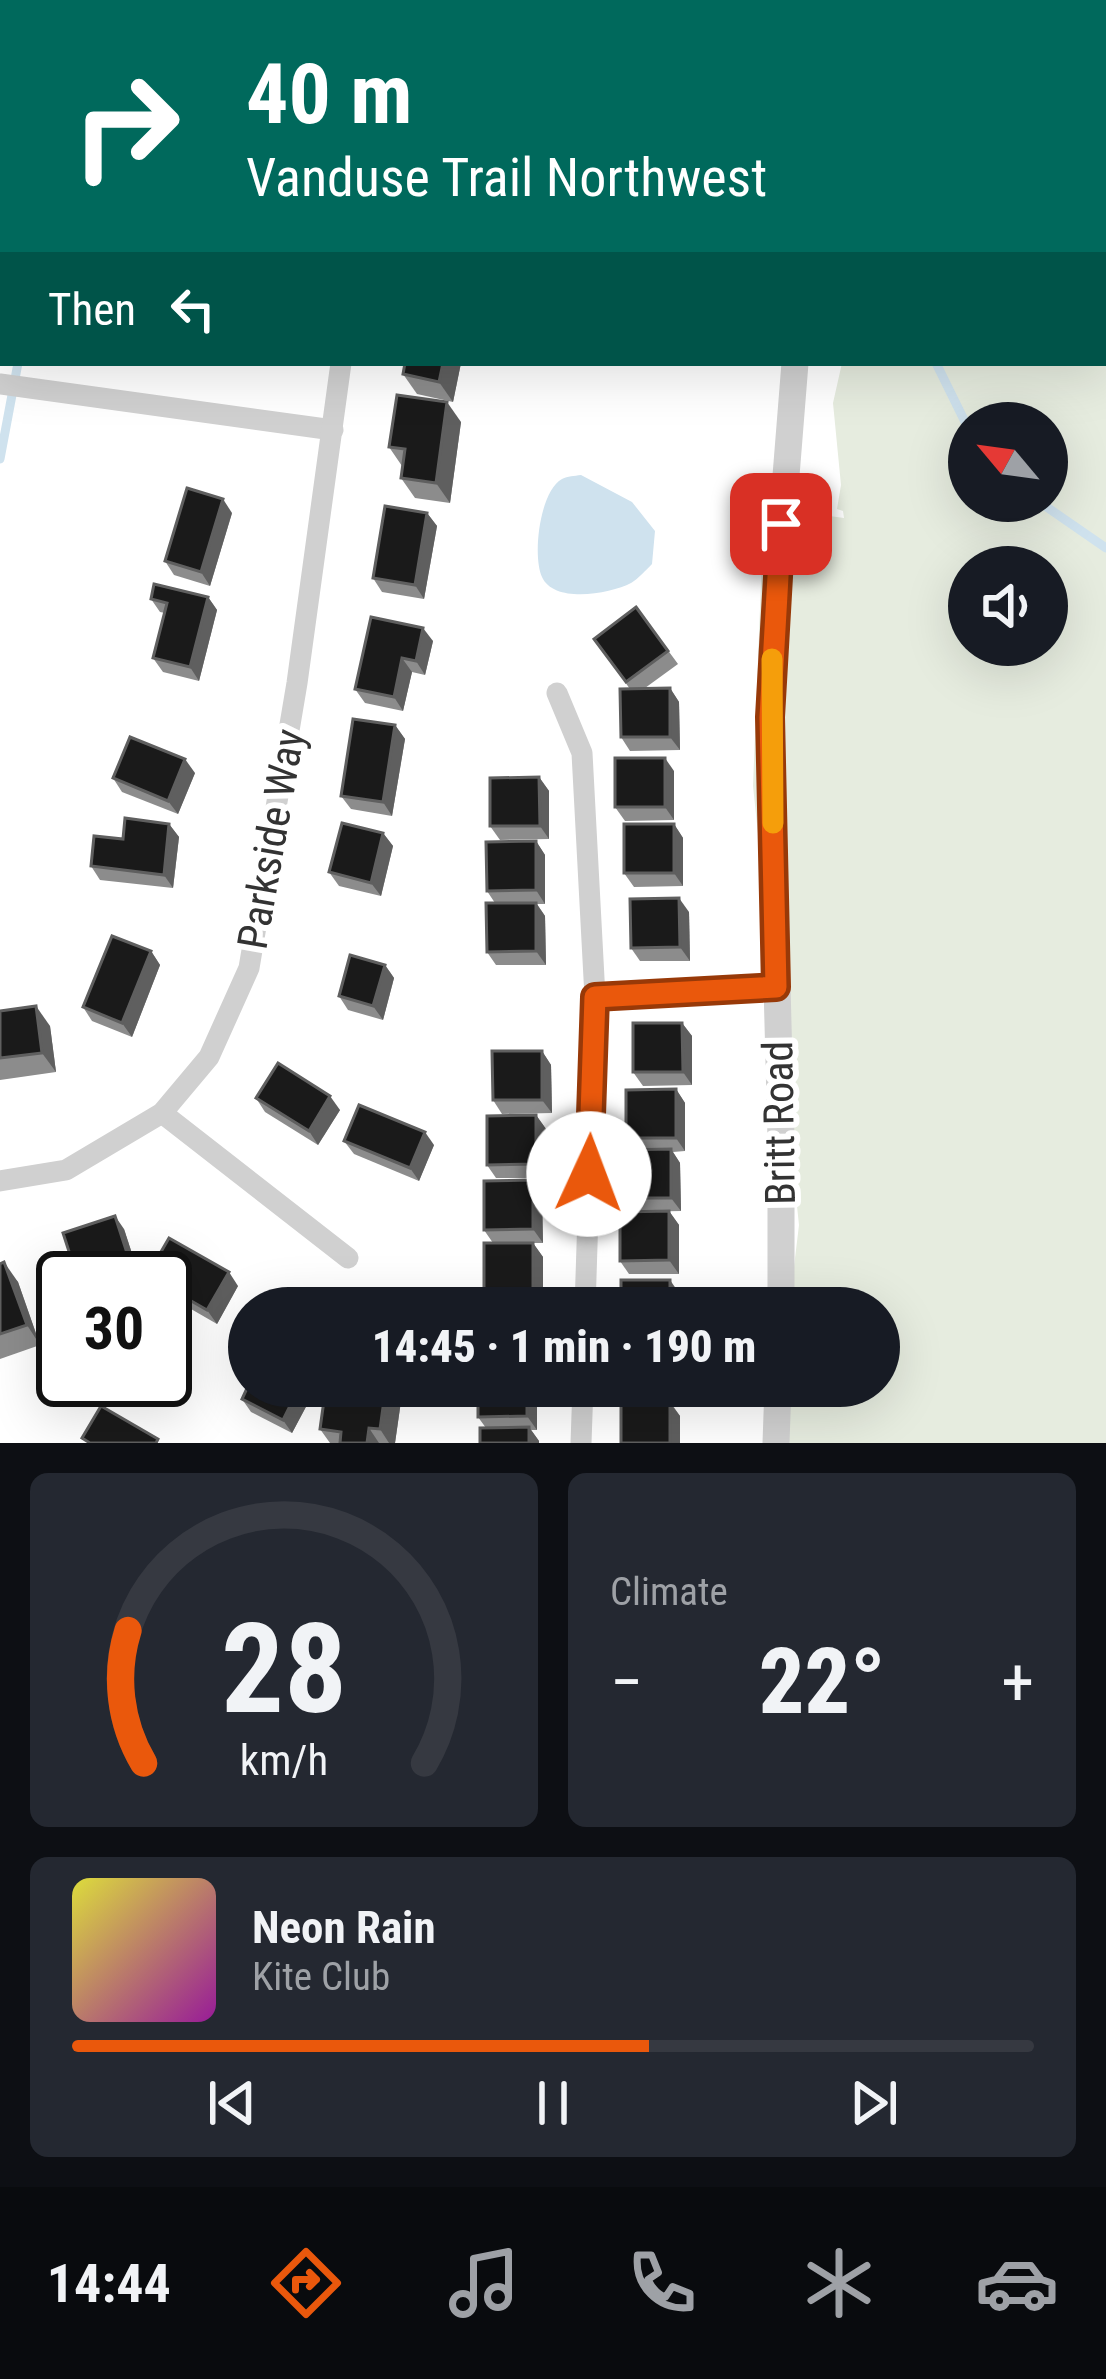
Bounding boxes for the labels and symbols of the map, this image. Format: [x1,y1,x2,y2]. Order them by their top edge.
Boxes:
north arrow [948,402,1068,522]
pin [730,473,832,575]
street label: Parkside Way [228,725,314,953]
street label: Britt Road [753,1040,805,1206]
position arrow [526,1111,652,1237]
speed limit sign: 30 [36,1251,192,1407]

